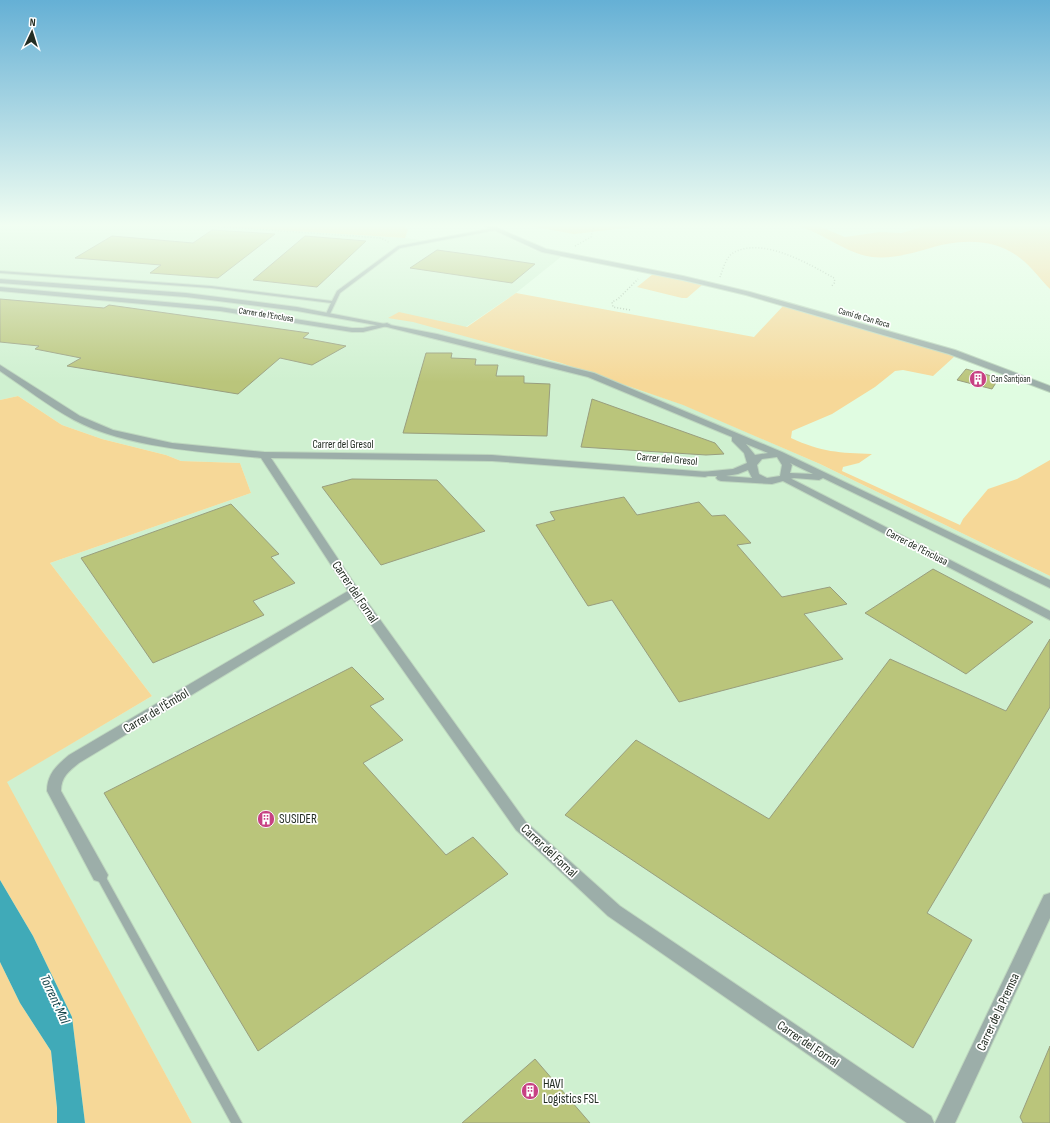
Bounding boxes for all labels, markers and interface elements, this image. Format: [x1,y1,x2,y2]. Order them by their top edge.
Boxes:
north arrow [12,12,52,52]
text: N [29,16,36,29]
street label: Carrer de l'Enclusa [238,305,294,325]
street label: Camí de Can Roca [837,305,891,331]
building icon: Can Santjoan [968,369,988,389]
place label: Can Santjoan [991,374,1031,385]
street label: Carrer del Gresol [312,438,374,451]
street label: Carrer del Gresol [636,450,698,468]
street label: Carrer de l'Enclusa [884,526,950,568]
street label: Carrer del Fornal [328,558,382,626]
street label: Carrer de l'Èmbol [120,685,192,737]
building icon: SUSIDER [256,809,276,829]
place label: SUSIDER [279,811,317,827]
street label: Carrer del Fornal [517,821,581,881]
street label: Carrer de la Premsa [973,971,1023,1053]
water label: Torrent Mal [36,972,74,1027]
street label: Carrer del Fornal [774,1017,842,1071]
place label: HAVI Logistics FSL [543,1076,599,1107]
building icon: HAVI Logistics FSL [520,1081,540,1101]

